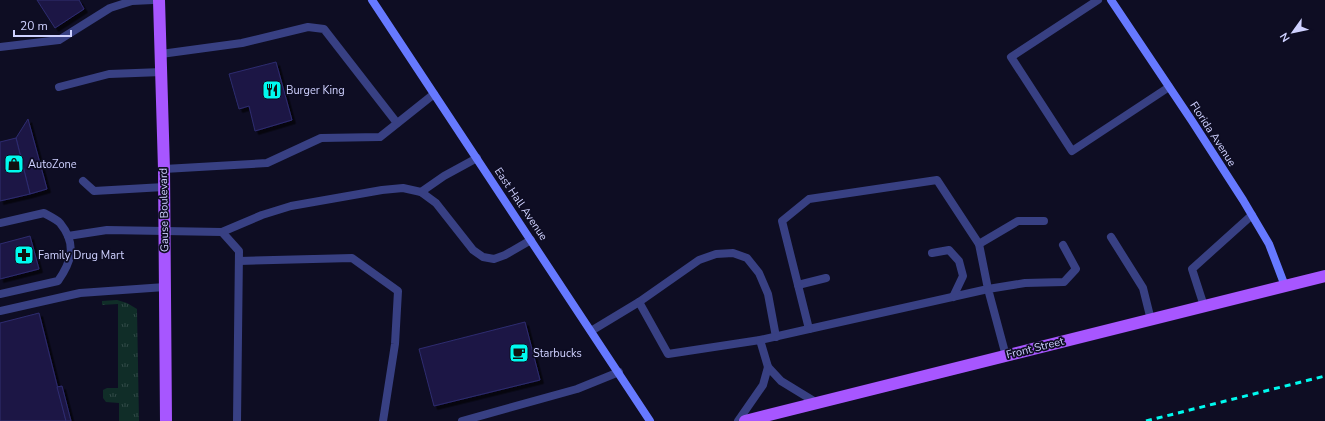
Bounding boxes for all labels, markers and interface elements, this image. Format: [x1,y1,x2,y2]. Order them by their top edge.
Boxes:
scale bar [14,12,71,38]
north arrow [1273,12,1313,52]
text: 20 m [20,18,48,34]
text: N [1277,30,1294,45]
restaurant icon: Burger King [261,79,283,101]
place label: Burger King [286,83,345,98]
street label: Florida Avenue [1186,99,1240,169]
shop icon: AutoZone [3,153,25,175]
place label: AutoZone [28,157,77,172]
street label: East Hall Avenue [491,165,551,244]
street label: Gause Boulevard [156,168,172,252]
pharmacy icon: Family Drug Mart [13,244,35,266]
place label: Family Drug Mart [38,248,124,263]
street label: Front Street [1005,334,1066,362]
cafe icon: Starbucks [508,342,530,364]
place label: Starbucks [533,346,582,361]

